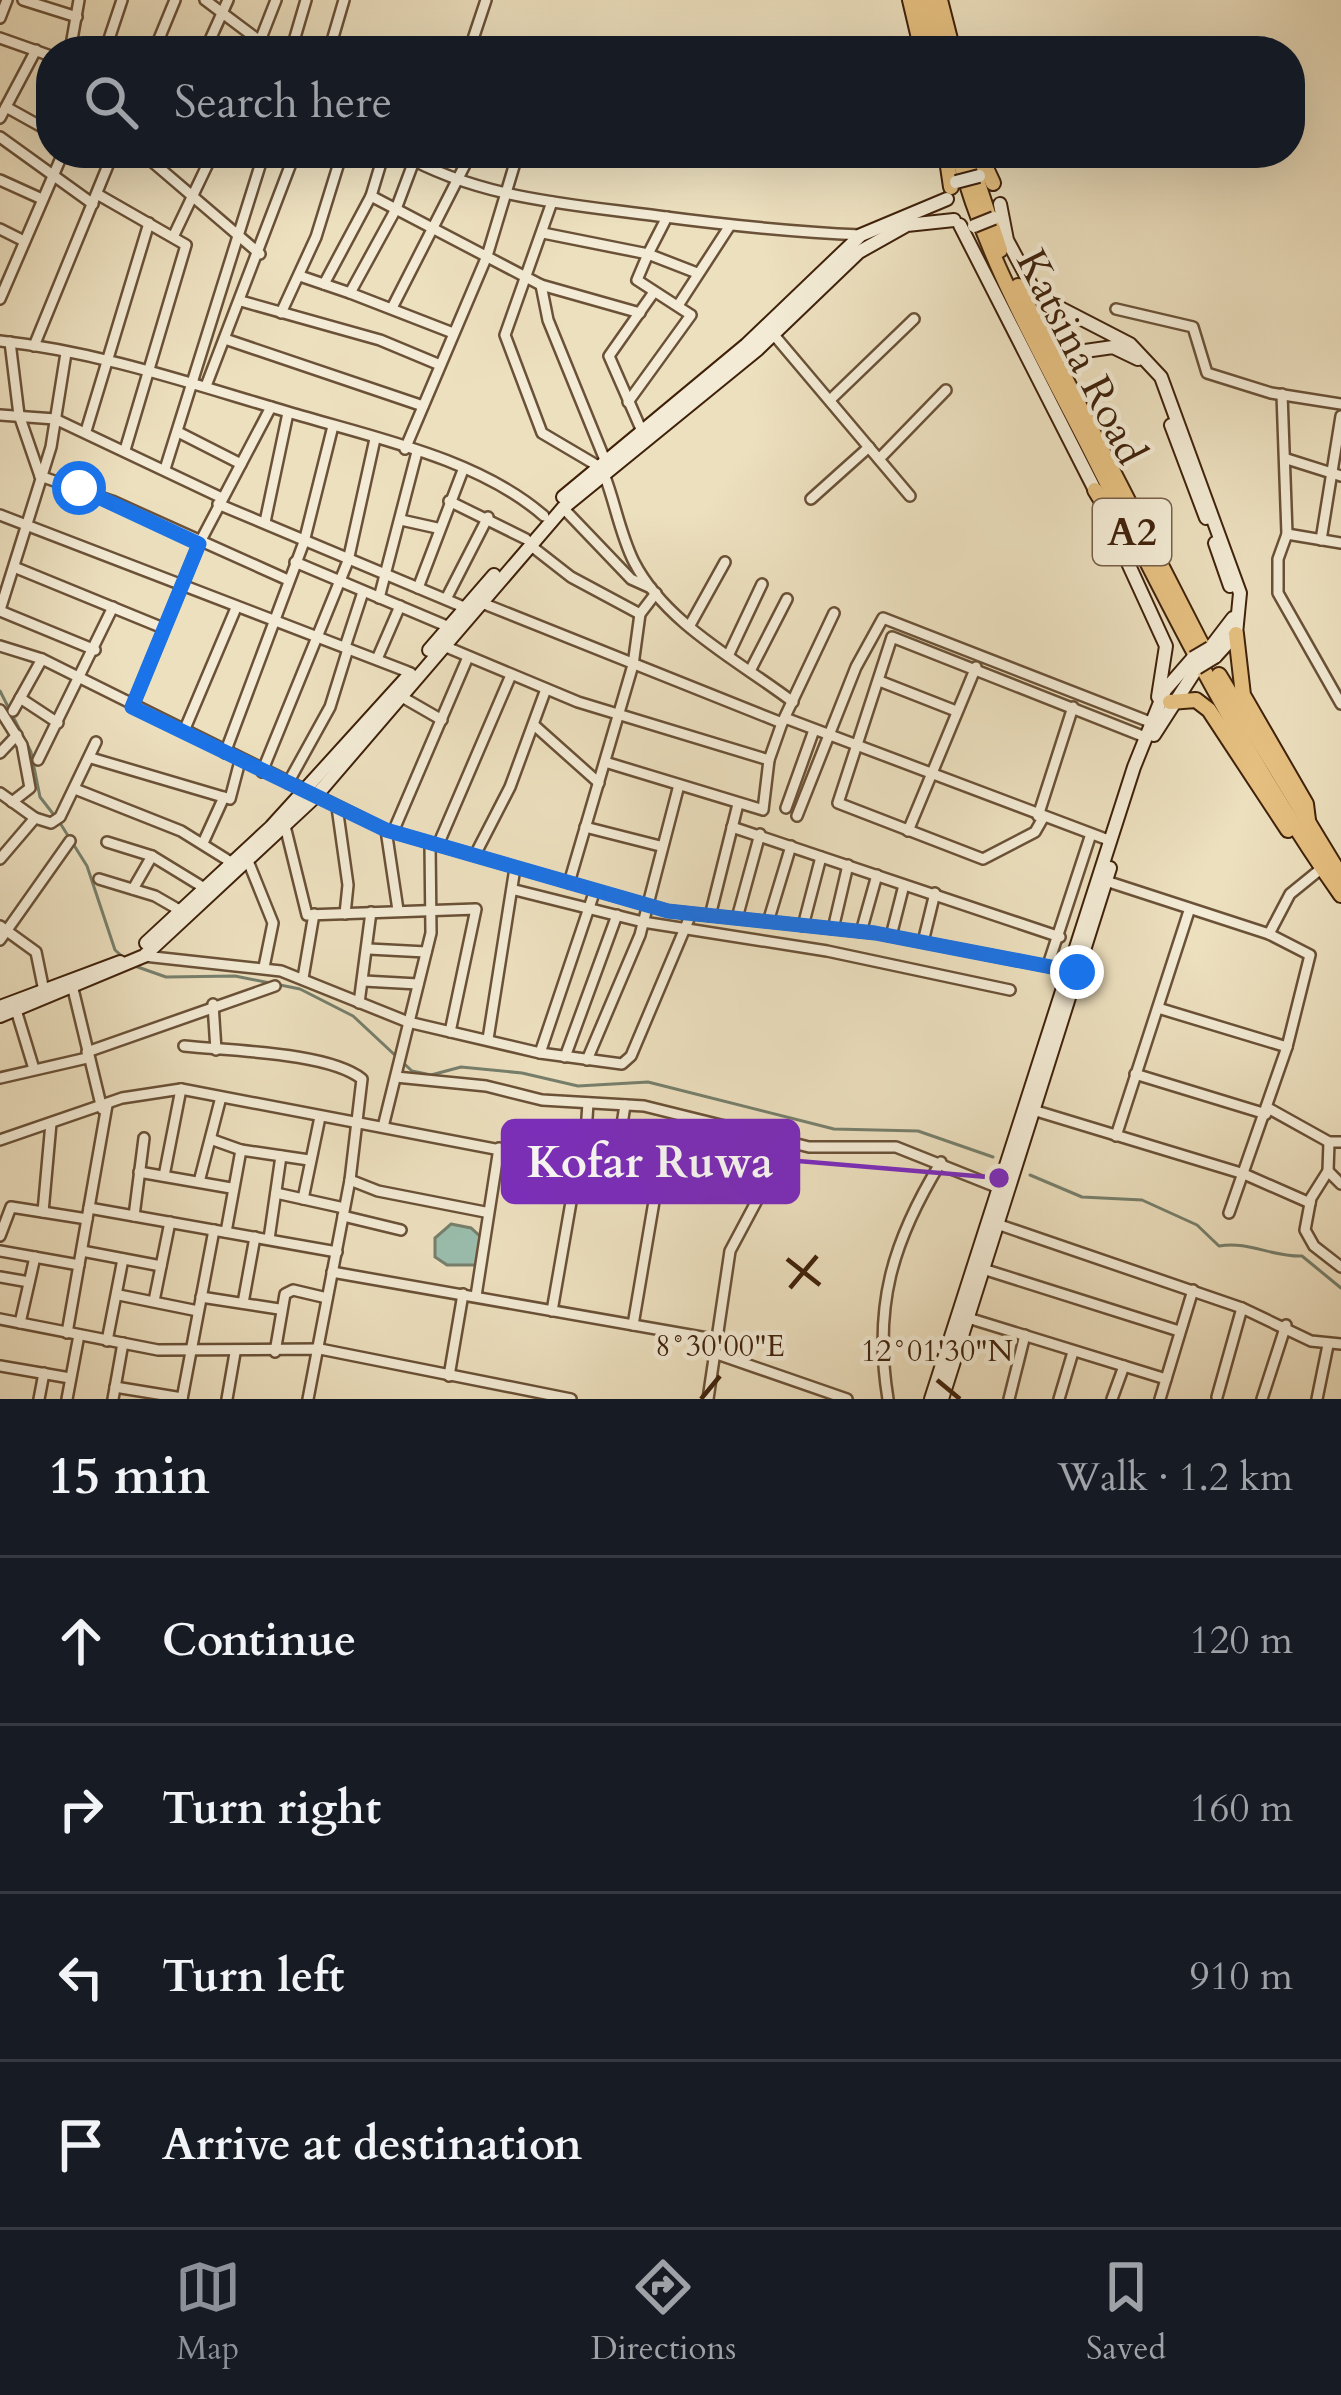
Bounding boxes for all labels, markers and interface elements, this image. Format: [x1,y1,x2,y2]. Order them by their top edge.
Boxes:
search box [36,36,1305,168]
icon: search [78,69,144,135]
text: Search here [174,72,392,133]
street label: Katsina Road [1002,240,1160,474]
route start [52,461,106,515]
road number: A2 [1093,499,1171,565]
route end [1050,945,1104,999]
callout: Kofar Ruwa [503,1121,798,1202]
text: Kofar Ruwa [527,1132,773,1193]
text: 8°30'00"E [655,1326,785,1367]
text: 12°01'30"N [861,1331,1013,1372]
text: 15 min [48,1442,210,1512]
text: Walk · 1.2 km [1057,1451,1293,1504]
icon: ahead [48,1608,114,1674]
text: Continue [162,1610,356,1671]
text: 120 m [1190,1614,1293,1667]
icon: right [48,1776,114,1842]
text: Turn right [162,1778,381,1839]
text: 160 m [1190,1782,1293,1835]
icon: left [48,1944,114,2010]
text: Turn left [162,1946,344,2007]
text: 910 m [1190,1950,1293,2003]
icon: arrive [48,2112,114,2178]
text: Arrive at destination [162,2114,582,2175]
tab: Map [175,2254,241,2371]
tab: Directions [591,2254,736,2371]
tab: Saved [1086,2254,1166,2371]

